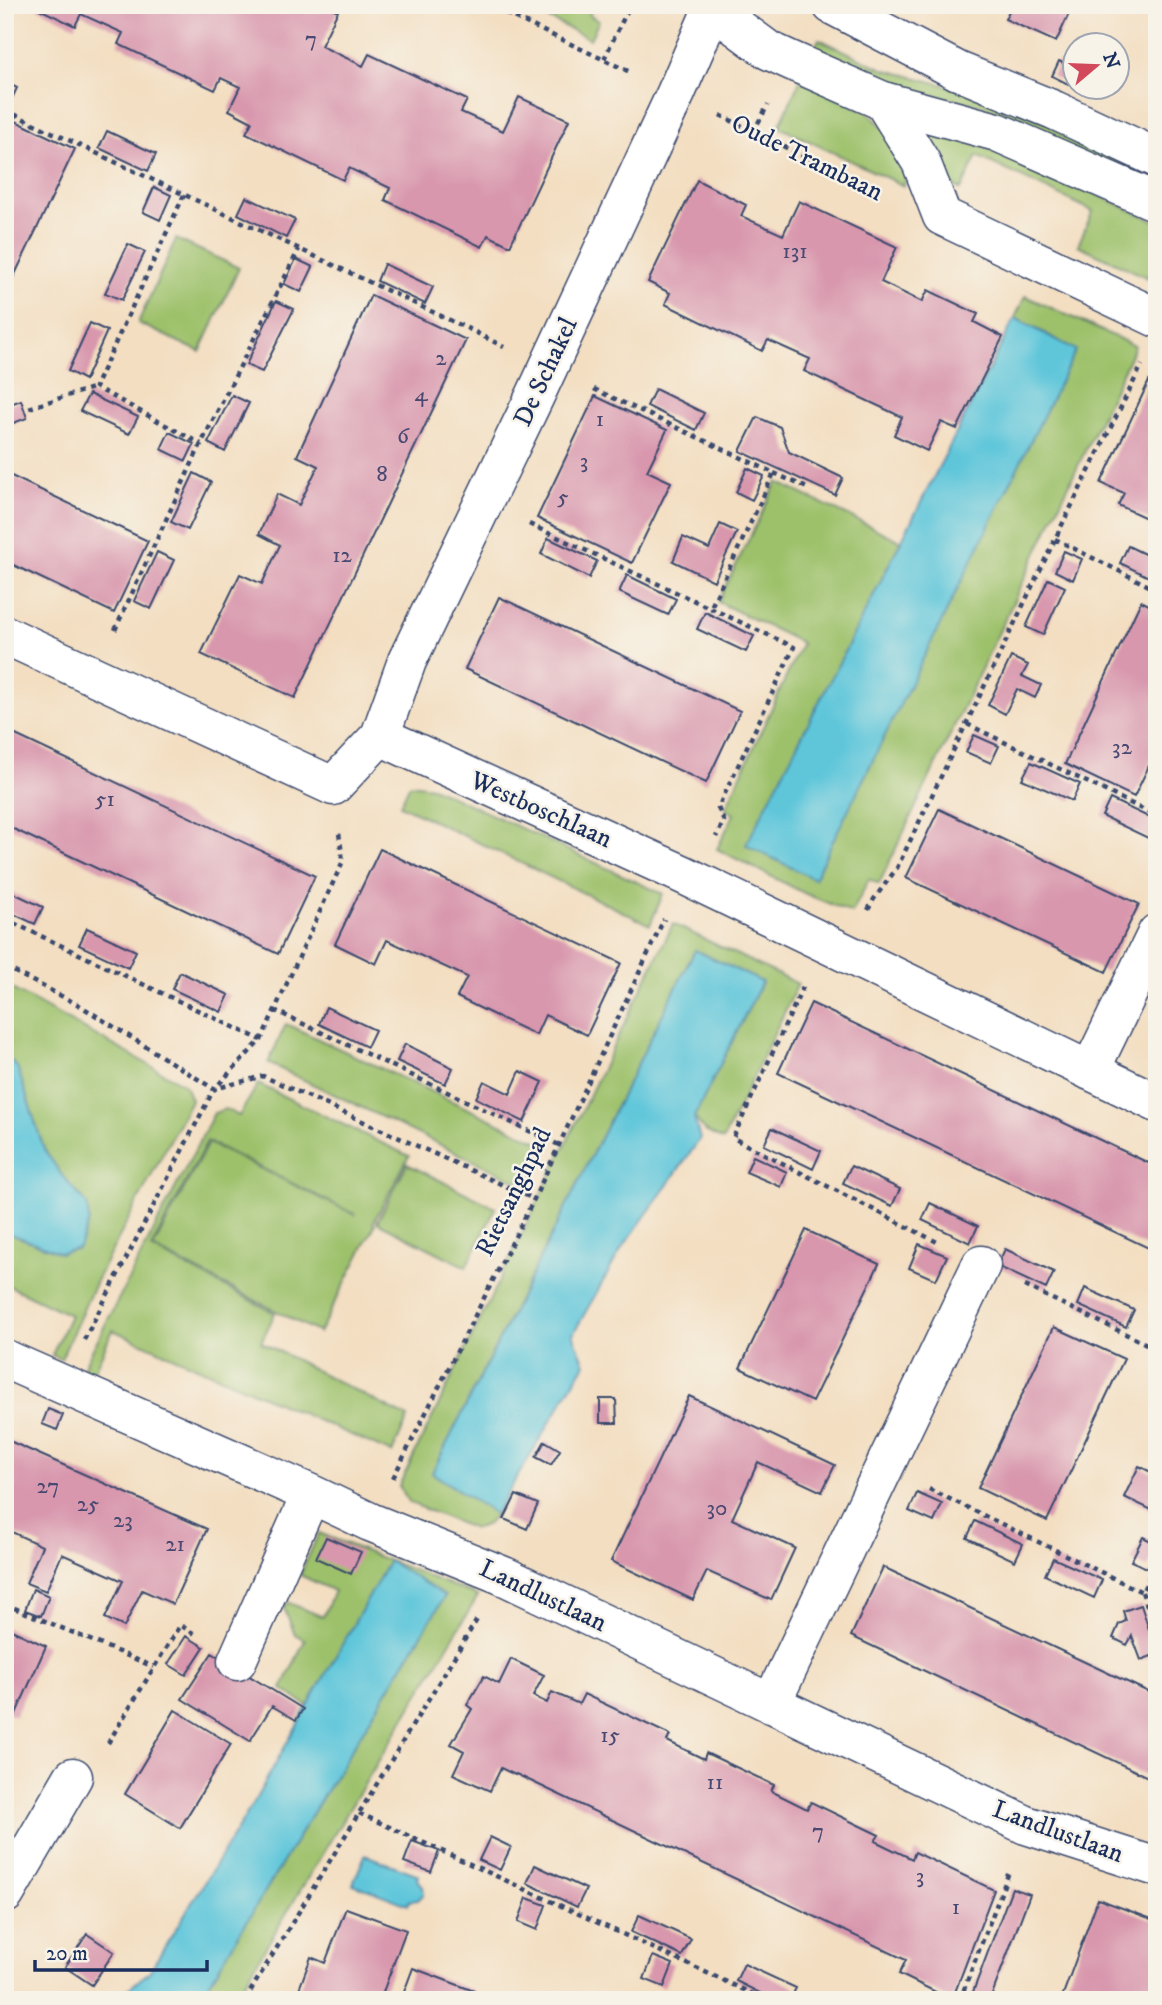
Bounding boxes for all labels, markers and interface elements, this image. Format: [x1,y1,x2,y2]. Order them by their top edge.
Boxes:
house number: 7 [305,25,317,54]
north arrow [1060,32,1130,102]
text: N [1097,50,1124,72]
street label: Oude Trambaan [725,107,889,209]
house number: 131 [782,237,808,266]
street label: De Schakel [506,312,586,432]
house number: 2 [435,344,447,373]
house number: 4 [414,380,428,409]
house number: 1 [596,405,604,434]
house number: 6 [397,422,410,451]
house number: 3 [580,447,588,476]
house number: 8 [376,460,388,489]
house number: 5 [557,483,569,512]
house number: 12 [332,541,353,570]
house number: 32 [1112,733,1133,762]
street label: Westboschlaan [464,764,618,856]
house number: 51 [95,785,115,814]
street label: Rietsanghpad [469,1122,559,1262]
house number: 27 [37,1472,59,1501]
house number: 25 [77,1490,99,1519]
house number: 30 [707,1494,727,1523]
house number: 23 [113,1506,133,1535]
house number: 21 [165,1530,185,1559]
street label: Landlustlaan [474,1552,612,1640]
house number: 15 [600,1721,620,1750]
house number: 11 [707,1768,723,1797]
street label: Landlustlaan [988,1793,1128,1871]
house number: 7 [812,1817,824,1846]
house number: 3 [916,1862,924,1891]
house number: 1 [952,1893,960,1922]
scale bar [35,1928,206,1972]
text: 20 m [46,1941,88,1967]

